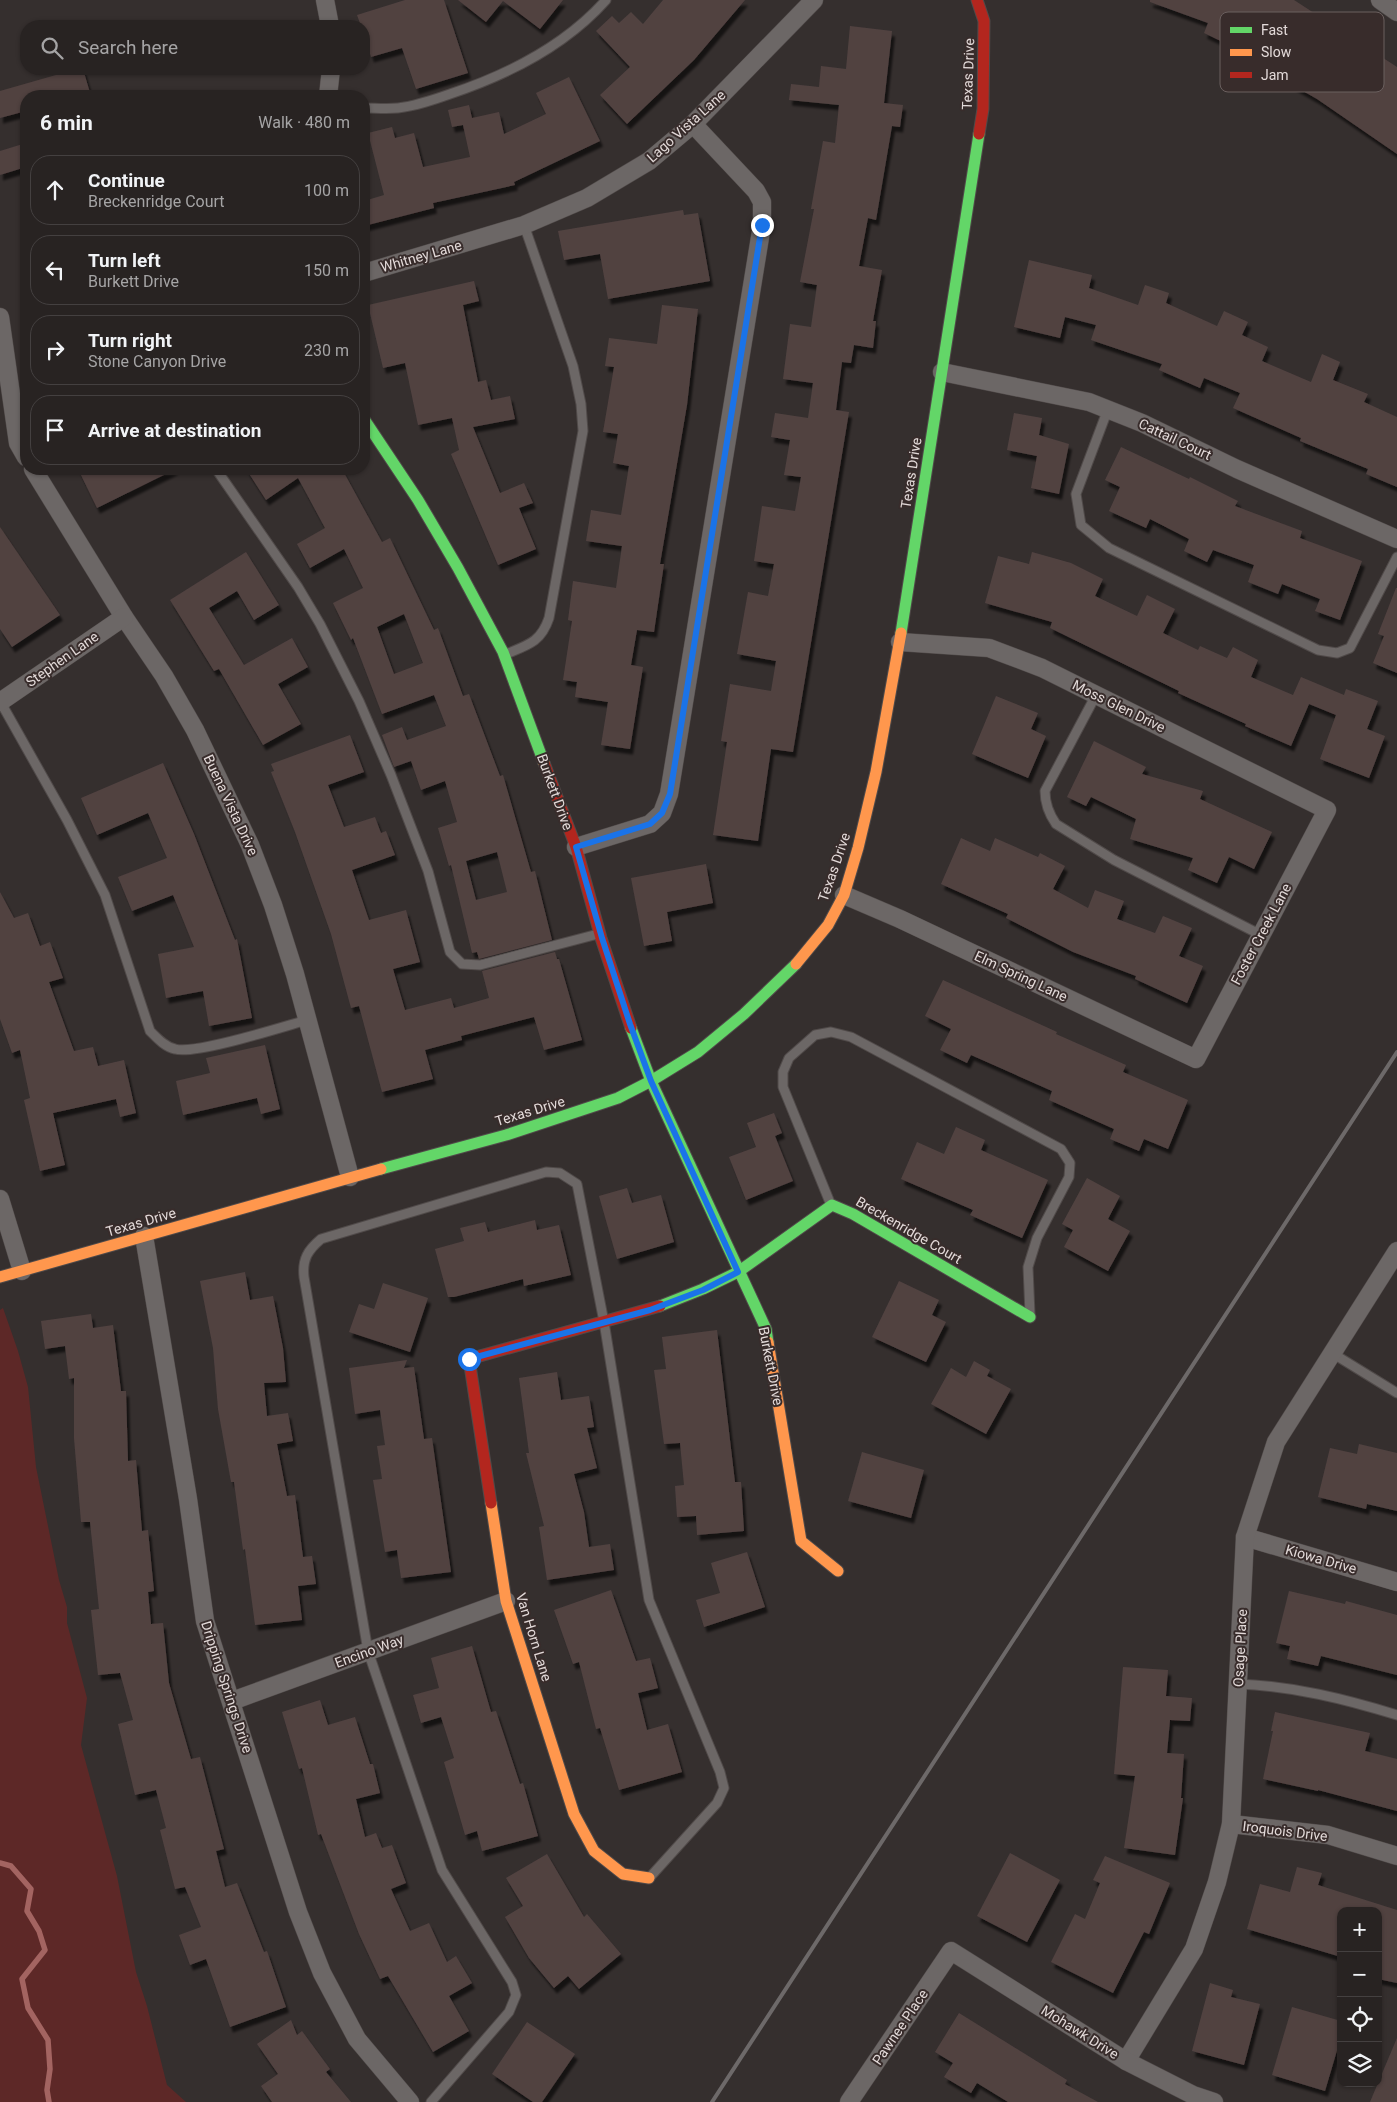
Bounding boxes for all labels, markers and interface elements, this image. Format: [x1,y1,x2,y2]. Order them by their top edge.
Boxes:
legend [1220,12,1384,92]
search box [20,20,370,75]
text: Fast [1261,22,1288,38]
icon: search [38,34,66,62]
text: Search here [78,36,178,59]
street label: Texas Drive [959,38,977,110]
text: Slow [1261,44,1292,60]
text: Jam [1261,67,1289,83]
street label: Lago Vista Lane [643,87,729,165]
text: 6 min [40,111,93,135]
text: Walk · 480 m [258,113,350,132]
text: Continue [88,169,165,192]
icon: ahead [41,176,69,204]
text: 100 m [304,181,349,200]
text: Breckenridge Court [88,192,225,211]
route end [751,214,774,237]
street label: Whitney Lane [379,237,463,275]
text: Turn left [88,249,161,272]
icon: left [41,256,69,284]
text: 150 m [304,261,349,280]
text: Burkett Drive [88,272,179,291]
text: Turn right [88,329,172,352]
icon: right [41,336,69,364]
text: 230 m [304,341,349,360]
text: Stone Canyon Drive [88,352,226,371]
street label: Cattail Court [1136,415,1214,463]
icon: arrive [41,416,69,444]
text: Arrive at destination [88,419,261,442]
street label: Texas Drive [897,436,925,510]
street label: Stephen Lane [23,628,101,690]
street label: Moss Glen Drive [1070,677,1168,735]
street label: Buena Vista Drive [201,752,261,858]
street label: Burkett Drive [534,752,576,832]
street label: Texas Drive [815,830,853,904]
street label: Foster Creek Lane [1228,881,1294,987]
street label: Elm Spring Lane [972,947,1070,1005]
street label: Texas Drive [493,1093,567,1129]
street label: Breckenridge Court [853,1193,965,1267]
street label: Texas Drive [104,1204,178,1240]
street label: Burkett Drive [756,1325,786,1407]
route start [458,1348,481,1371]
street label: Kiowa Drive [1284,1541,1358,1577]
street label: Van Horn Lane [513,1591,555,1683]
street label: Osage Place [1230,1609,1250,1687]
street label: Dripping Springs Drive [198,1619,256,1755]
street label: Encino Way [332,1631,406,1671]
street label: Iroquois Drive [1242,1818,1328,1844]
map controls [1337,1907,1382,2087]
button: + [1337,1907,1382,1952]
button: − [1337,1952,1382,1997]
street label: Pawnee Place [869,1986,931,2068]
button: locate [1337,1997,1382,2042]
street label: Mohawk Drive [1038,2002,1122,2062]
button: layers [1337,2042,1382,2087]

